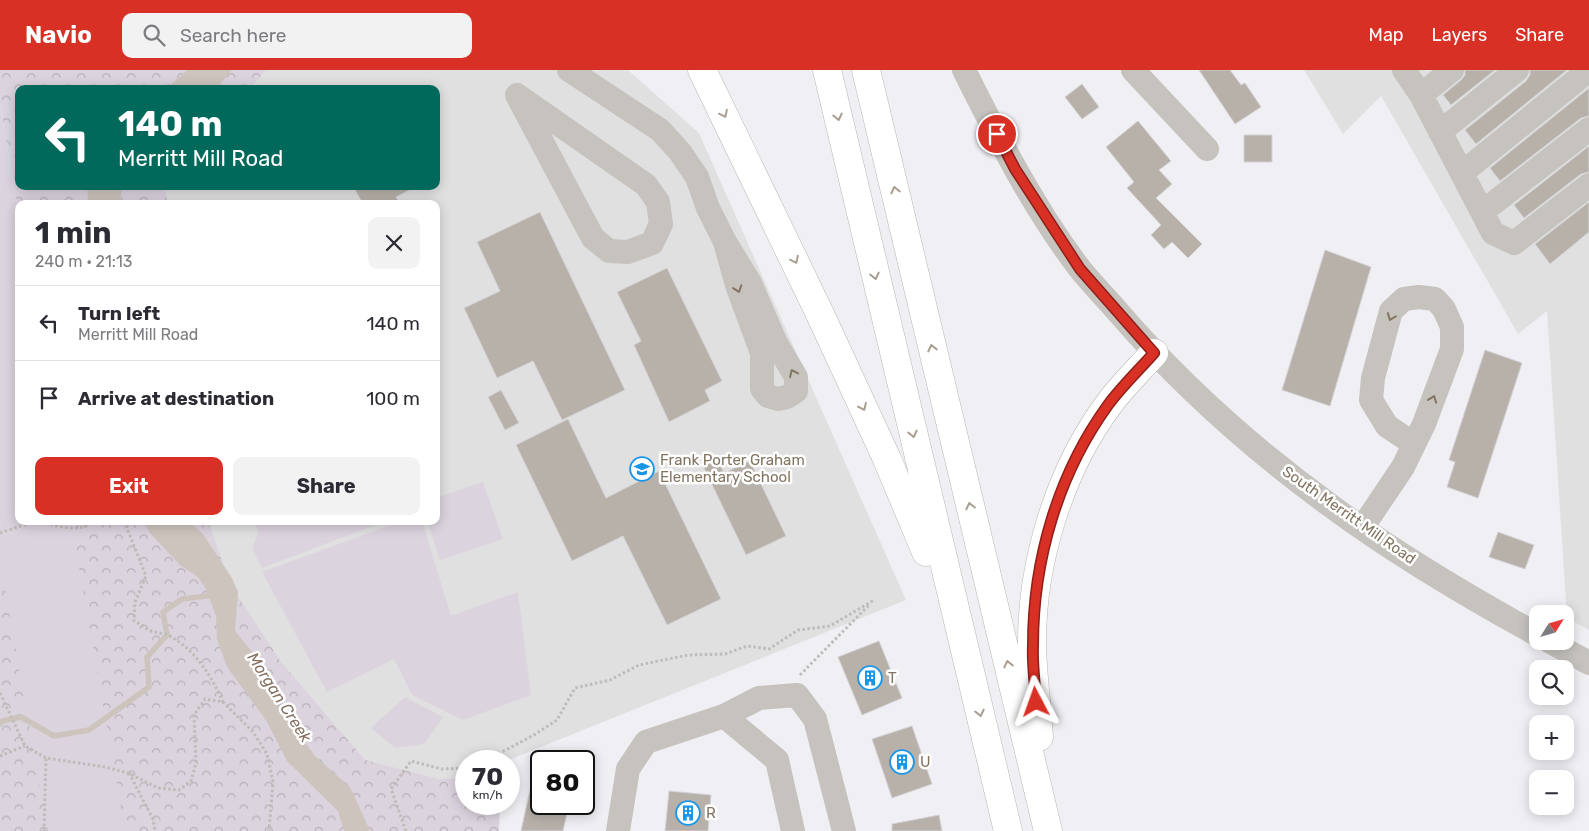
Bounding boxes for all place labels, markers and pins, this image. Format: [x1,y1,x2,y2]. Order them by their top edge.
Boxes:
pin [976,113,1018,155]
place label: Frank Porter Graham Elementary School [660,451,805,486]
school or university icon: Frank Porter Graham Elementary School [629,456,655,482]
building icon: T [857,665,883,691]
place label: T [888,669,897,687]
building icon: U [889,749,915,775]
place label: U [920,753,931,771]
building icon: R [675,800,701,826]
place label: R [706,804,716,822]

